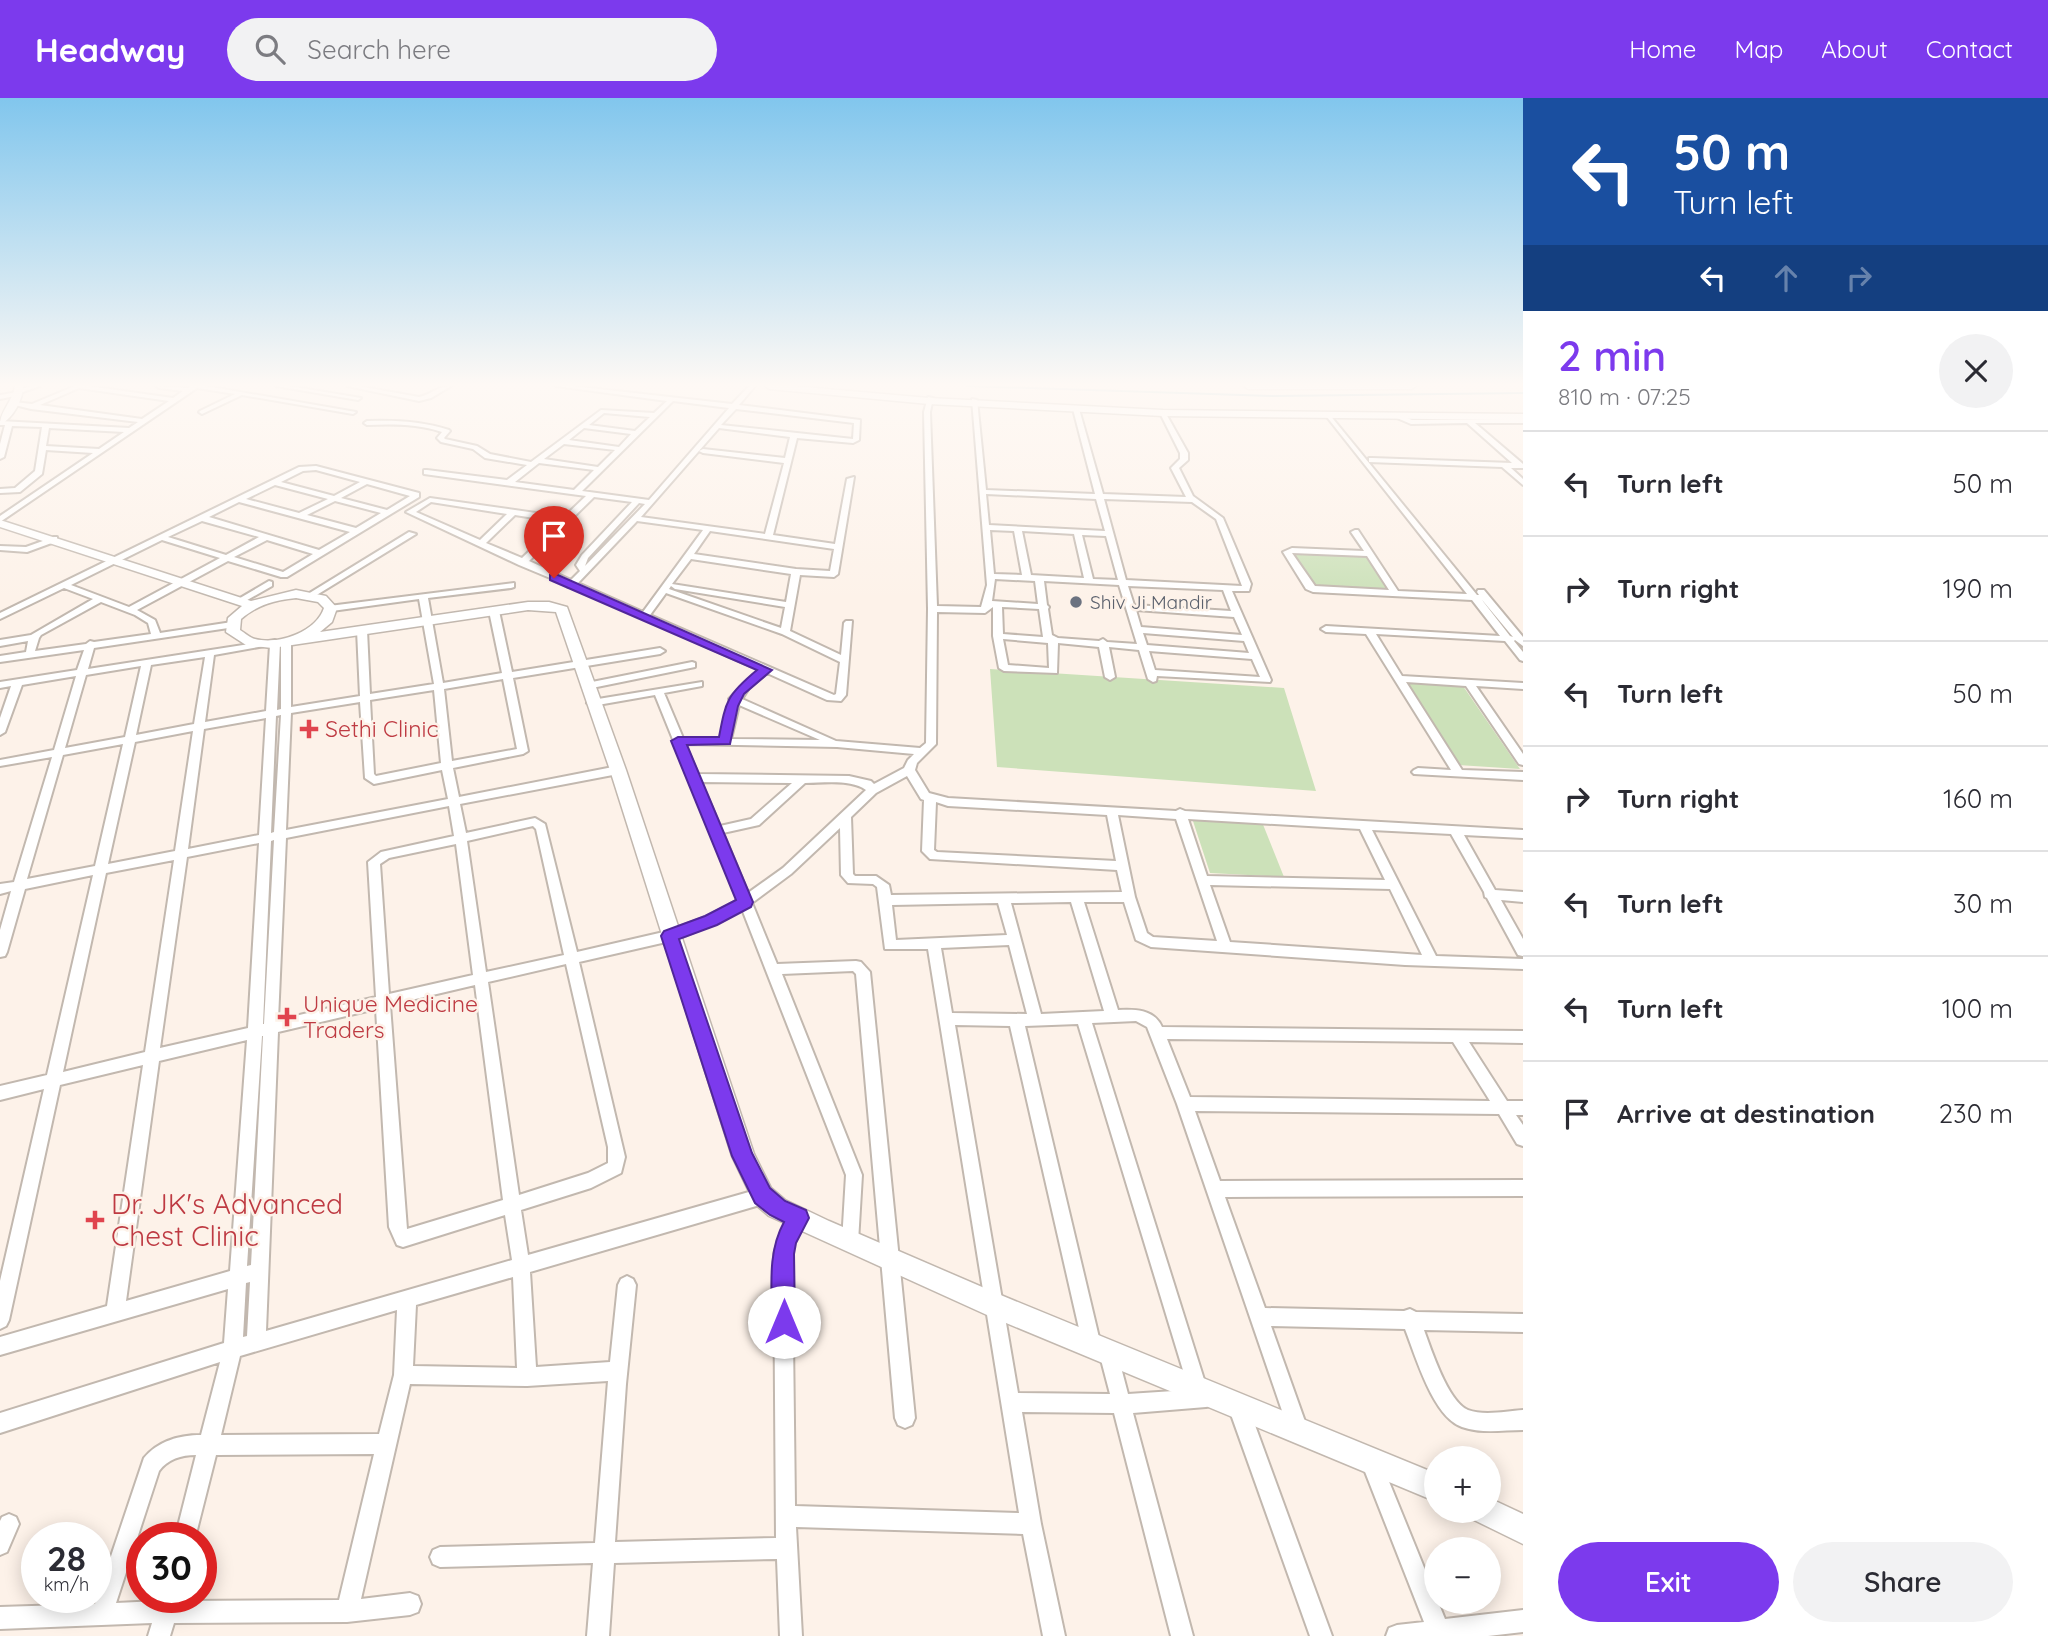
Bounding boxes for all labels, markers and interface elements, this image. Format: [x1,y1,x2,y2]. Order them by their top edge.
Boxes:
search box [227,18,717,81]
text: Headway [35,29,185,70]
icon: search [251,30,289,68]
text: Search here [307,33,451,66]
text: Home [1629,34,1696,64]
text: Map [1734,34,1783,64]
text: About [1821,34,1888,64]
text: Contact [1926,34,2013,64]
text: 50 m [1673,121,1790,182]
icon: left [1558,126,1649,217]
text: Turn left [1673,182,1794,222]
icon: left [1694,259,1732,297]
icon: ahead [1767,259,1805,297]
icon: right [1840,259,1878,297]
text: 2 min [1558,329,1666,382]
button: close [1939,334,2013,408]
text: 810 m · 07:25 [1558,382,1691,411]
icon: left [1558,465,1596,503]
text: Turn left [1617,467,1724,500]
text: 50 m [1953,467,2013,500]
pin [524,506,584,578]
icon: arrive [535,517,573,555]
icon: right [1558,570,1596,608]
text: Turn right [1617,572,1739,605]
text: 190 m [1943,572,2013,605]
place label: Shiv Ji Mandir [1090,590,1213,614]
marker: Shiv Ji Mandir [1068,594,1084,610]
icon: left [1558,675,1596,713]
text: Turn left [1617,677,1724,710]
text: 50 m [1953,677,2013,710]
place label: Sethi Clinic [325,714,438,743]
marker: Sethi Clinic [299,719,319,739]
icon: right [1558,780,1596,818]
text: Turn right [1617,782,1739,815]
text: 160 m [1943,782,2013,815]
icon: left [1558,885,1596,923]
text: Turn left [1617,887,1724,920]
text: 30 m [1953,887,2013,920]
place label: Unique Medicine Traders [303,989,478,1044]
icon: left [1558,990,1596,1028]
text: Turn left [1617,992,1724,1025]
text: 100 m [1942,992,2013,1025]
marker: Unique Medicine Traders [277,1007,297,1027]
icon: arrive [1558,1095,1596,1133]
text: Arrive at destination [1617,1097,1875,1130]
text: 230 m [1939,1097,2013,1130]
place label: Dr. JK's Advanced Chest Clinic [111,1186,343,1253]
marker: Dr. JK's Advanced Chest Clinic [85,1210,105,1230]
position arrow [747,1285,821,1359]
map controls [1424,1446,1501,1614]
button: + [1424,1446,1501,1523]
speed limit sign: 30 [126,1522,217,1613]
text: 28 [47,1536,86,1580]
button: − [1424,1537,1501,1614]
button: Exit [1558,1542,1779,1622]
button: Share [1793,1542,2013,1622]
text: km/h [44,1573,89,1596]

